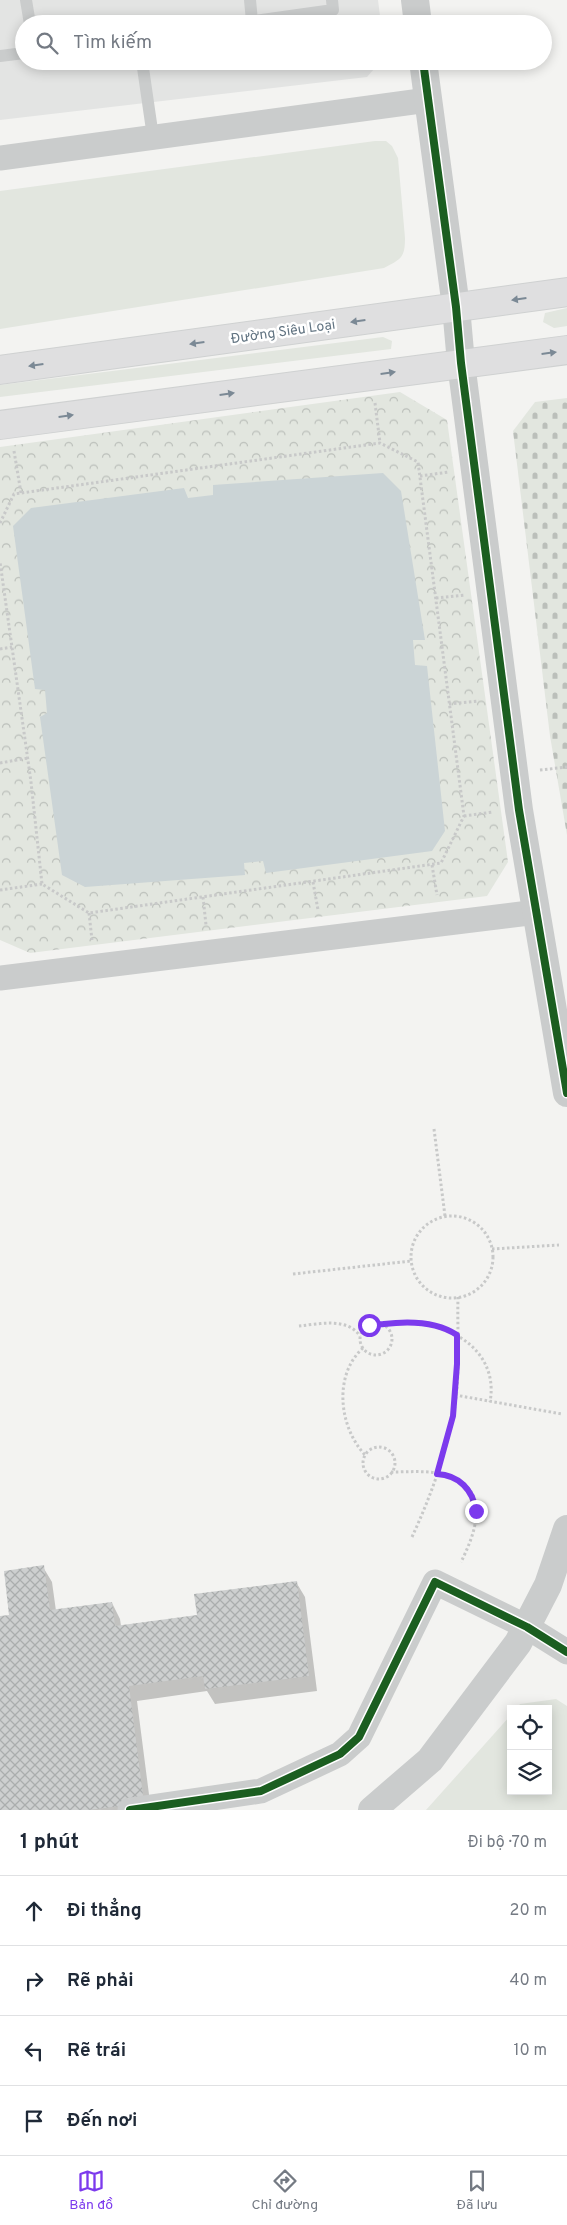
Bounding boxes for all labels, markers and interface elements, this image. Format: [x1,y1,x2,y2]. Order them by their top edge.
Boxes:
search box [15,15,552,70]
icon: search [33,29,61,57]
text: Tìm kiếm [73,31,152,55]
one-way arrow [510,295,526,303]
street label: Đường Siêu Loại [230,317,336,348]
one-way arrow [349,317,365,325]
one-way arrow [188,339,204,347]
one-way arrow [541,348,557,356]
one-way arrow [27,362,43,370]
one-way arrow [380,369,396,377]
one-way arrow [219,390,235,398]
one-way arrow [58,412,74,420]
route start [358,1314,381,1337]
route end [465,1500,488,1523]
map controls [507,1705,552,1795]
button: locate [507,1705,552,1750]
button: layers [507,1750,552,1795]
text: 1 phút [20,1829,79,1856]
text: Đi bộ · 70 m [468,1833,547,1853]
icon: ahead [20,1897,48,1925]
text: Đi thẳng [67,1899,142,1923]
text: 20 m [510,1901,547,1921]
icon: right [20,1967,48,1995]
text: Rẽ phải [67,1969,134,1993]
text: 40 m [509,1971,547,1991]
icon: left [20,2037,48,2065]
text: Rẽ trái [67,2039,126,2063]
text: 10 m [513,2041,547,2061]
icon: arrive [20,2107,48,2135]
text: Đến nơi [67,2109,137,2133]
tab: Bản đồ [69,2167,113,2214]
tab: Chỉ đường [251,2167,318,2214]
tab: Đã lưu [457,2167,498,2214]

